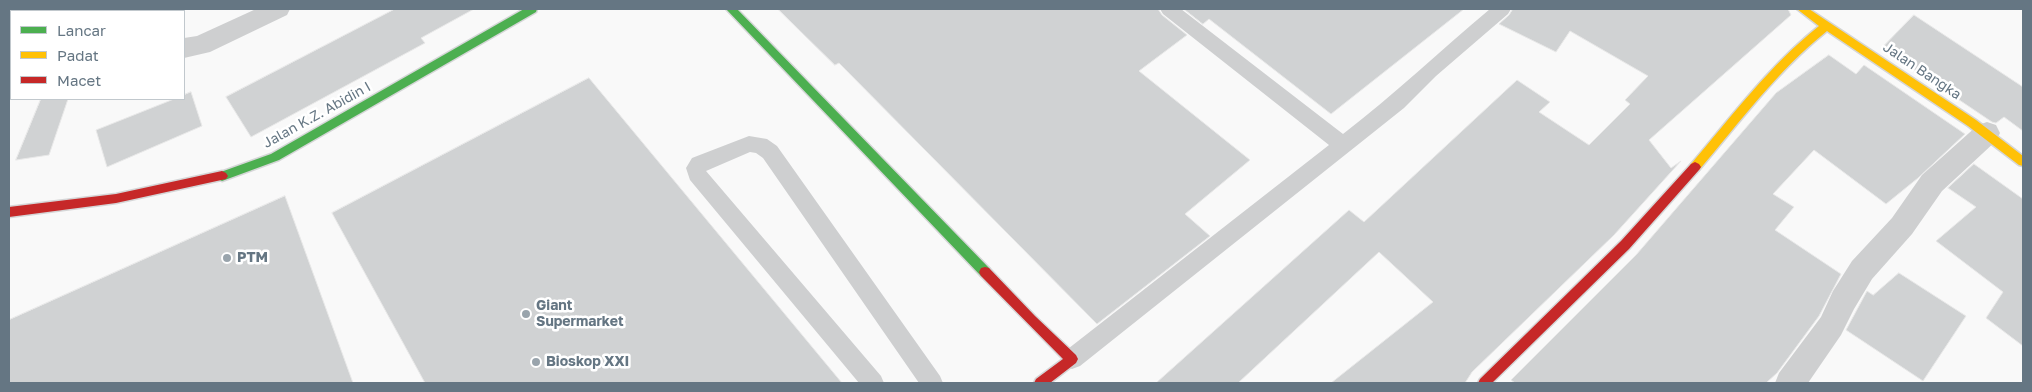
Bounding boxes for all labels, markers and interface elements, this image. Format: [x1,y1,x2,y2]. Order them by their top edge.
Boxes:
legend [10,10,185,100]
text: Lancar [57,21,106,39]
street label: Jalan Bangka [1880,39,1964,103]
text: Padat [57,46,99,64]
text: Macet [57,71,101,89]
street label: Jalan K.Z. Abidin I [260,78,374,152]
place label: PTM [237,250,268,266]
marker: PTM [221,252,233,264]
place label: Giant Supermarket [536,298,623,331]
marker: Giant Supermarket [520,308,532,320]
place label: Bioskop XXI [546,354,629,370]
marker: Bioskop XXI [530,356,542,368]

